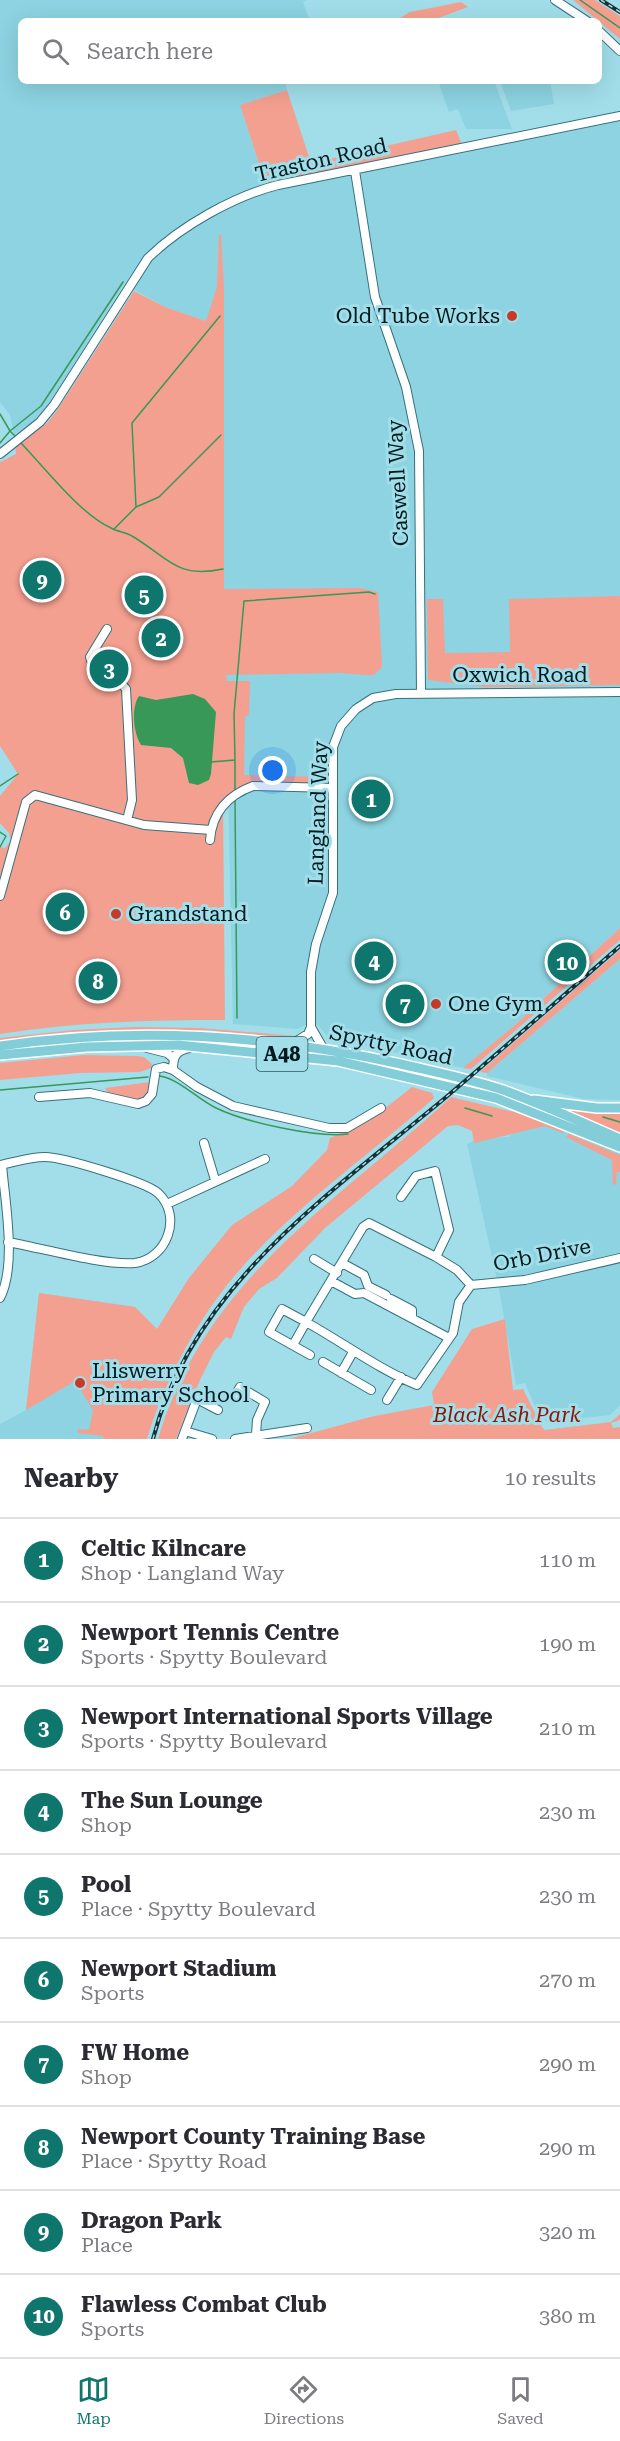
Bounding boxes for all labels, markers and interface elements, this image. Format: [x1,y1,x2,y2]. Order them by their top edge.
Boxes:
search box [18,18,602,84]
icon: search [39,35,72,68]
text: Search here [87,39,213,64]
street label: Traston Road [253,133,390,187]
place label: Old Tube Works [336,304,500,328]
marker: Old Tube Works [505,309,519,323]
street label: Caswell Way [383,419,413,547]
pin: 9 [22,558,62,602]
pin: 5 [124,572,164,618]
pin: 2 [142,616,180,660]
pin: 3 [90,646,128,692]
street label: Oxwich Road [452,663,588,687]
street label: Langland Way [303,740,333,885]
your location [258,756,287,785]
pin: 1 [352,776,391,822]
pin: 6 [46,890,84,934]
place label: Grandstand [128,902,248,926]
marker: Grandstand [109,907,123,921]
pin: 4 [354,938,394,984]
pin: 10 [548,940,586,984]
pin: 8 [78,958,118,1004]
pin: 7 [386,982,424,1026]
place label: One Gym [448,992,543,1016]
marker: One Gym [429,997,443,1011]
street label: Spytty Road [327,1020,455,1070]
road number: A48 [256,1037,308,1071]
street label: Orb Drive [491,1234,593,1276]
place label: Lliswerry Primary School [92,1359,250,1407]
marker: Lliswerry Primary School [73,1376,87,1390]
park label: Black Ash Park [432,1403,581,1427]
text: Nearby [24,1463,118,1493]
text: 10 results [505,1466,596,1490]
text: Celtic Kilncare [81,1536,246,1561]
text: 1 [38,1548,49,1572]
text: 110 m [539,1548,596,1572]
text: Shop · Langland Way [81,1561,284,1585]
text: Newport Tennis Centre [81,1620,339,1645]
text: 2 [38,1632,49,1656]
text: 190 m [539,1632,596,1656]
text: Sports · Spytty Boulevard [81,1645,327,1669]
text: Newport International Sports Village [81,1704,493,1729]
text: 3 [38,1716,49,1740]
text: 210 m [539,1716,596,1740]
text: Sports · Spytty Boulevard [81,1729,327,1753]
text: The Sun Lounge [81,1788,263,1813]
text: 4 [38,1800,49,1824]
text: 230 m [539,1800,596,1824]
text: Shop [81,1813,132,1837]
text: Pool [81,1872,131,1897]
text: 5 [38,1884,49,1908]
text: 230 m [539,1884,596,1908]
text: Place · Spytty Boulevard [81,1897,316,1921]
text: Newport Stadium [81,1956,277,1981]
text: 6 [38,1968,49,1992]
text: 270 m [539,1968,596,1992]
text: Sports [81,1981,144,2005]
text: FW Home [81,2040,189,2065]
text: 7 [38,2052,49,2076]
text: 290 m [539,2052,596,2076]
text: Shop [81,2065,132,2089]
text: Newport County Training Base [81,2124,425,2149]
text: 8 [38,2136,49,2160]
text: 290 m [539,2136,596,2160]
text: Place · Spytty Road [81,2149,267,2173]
text: Dragon Park [81,2208,222,2233]
text: 9 [38,2220,49,2244]
text: 320 m [539,2220,596,2244]
text: Place [81,2233,133,2257]
text: Flawless Combat Club [81,2292,327,2317]
text: 10 [32,2304,55,2328]
text: 380 m [539,2304,596,2328]
text: Sports [81,2317,144,2341]
tab: Map [76,2373,111,2428]
tab: Directions [264,2373,344,2428]
tab: Saved [497,2373,544,2428]

